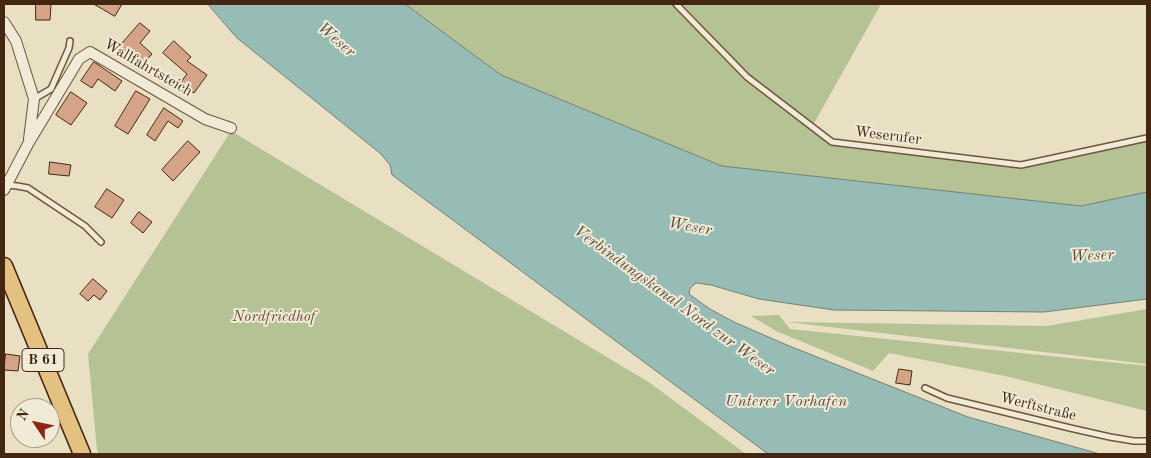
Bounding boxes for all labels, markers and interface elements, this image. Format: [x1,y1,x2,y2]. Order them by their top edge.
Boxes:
water label: Weser [313,18,359,62]
street label: Wallfahrtsteich [100,35,196,101]
street label: Weserufer [854,123,922,149]
water label: Weser [667,214,713,240]
water label: Verbindungskanal Nord zur Weser [570,222,778,380]
water label: Weser [1070,245,1114,267]
park label: Nordfriedhof [233,308,315,326]
road number: B 61 [22,348,64,372]
street label: Werftstraße [998,389,1078,425]
water label: Unterer Vorhafen [725,392,847,412]
north arrow [10,398,60,448]
text: N [15,407,32,424]

